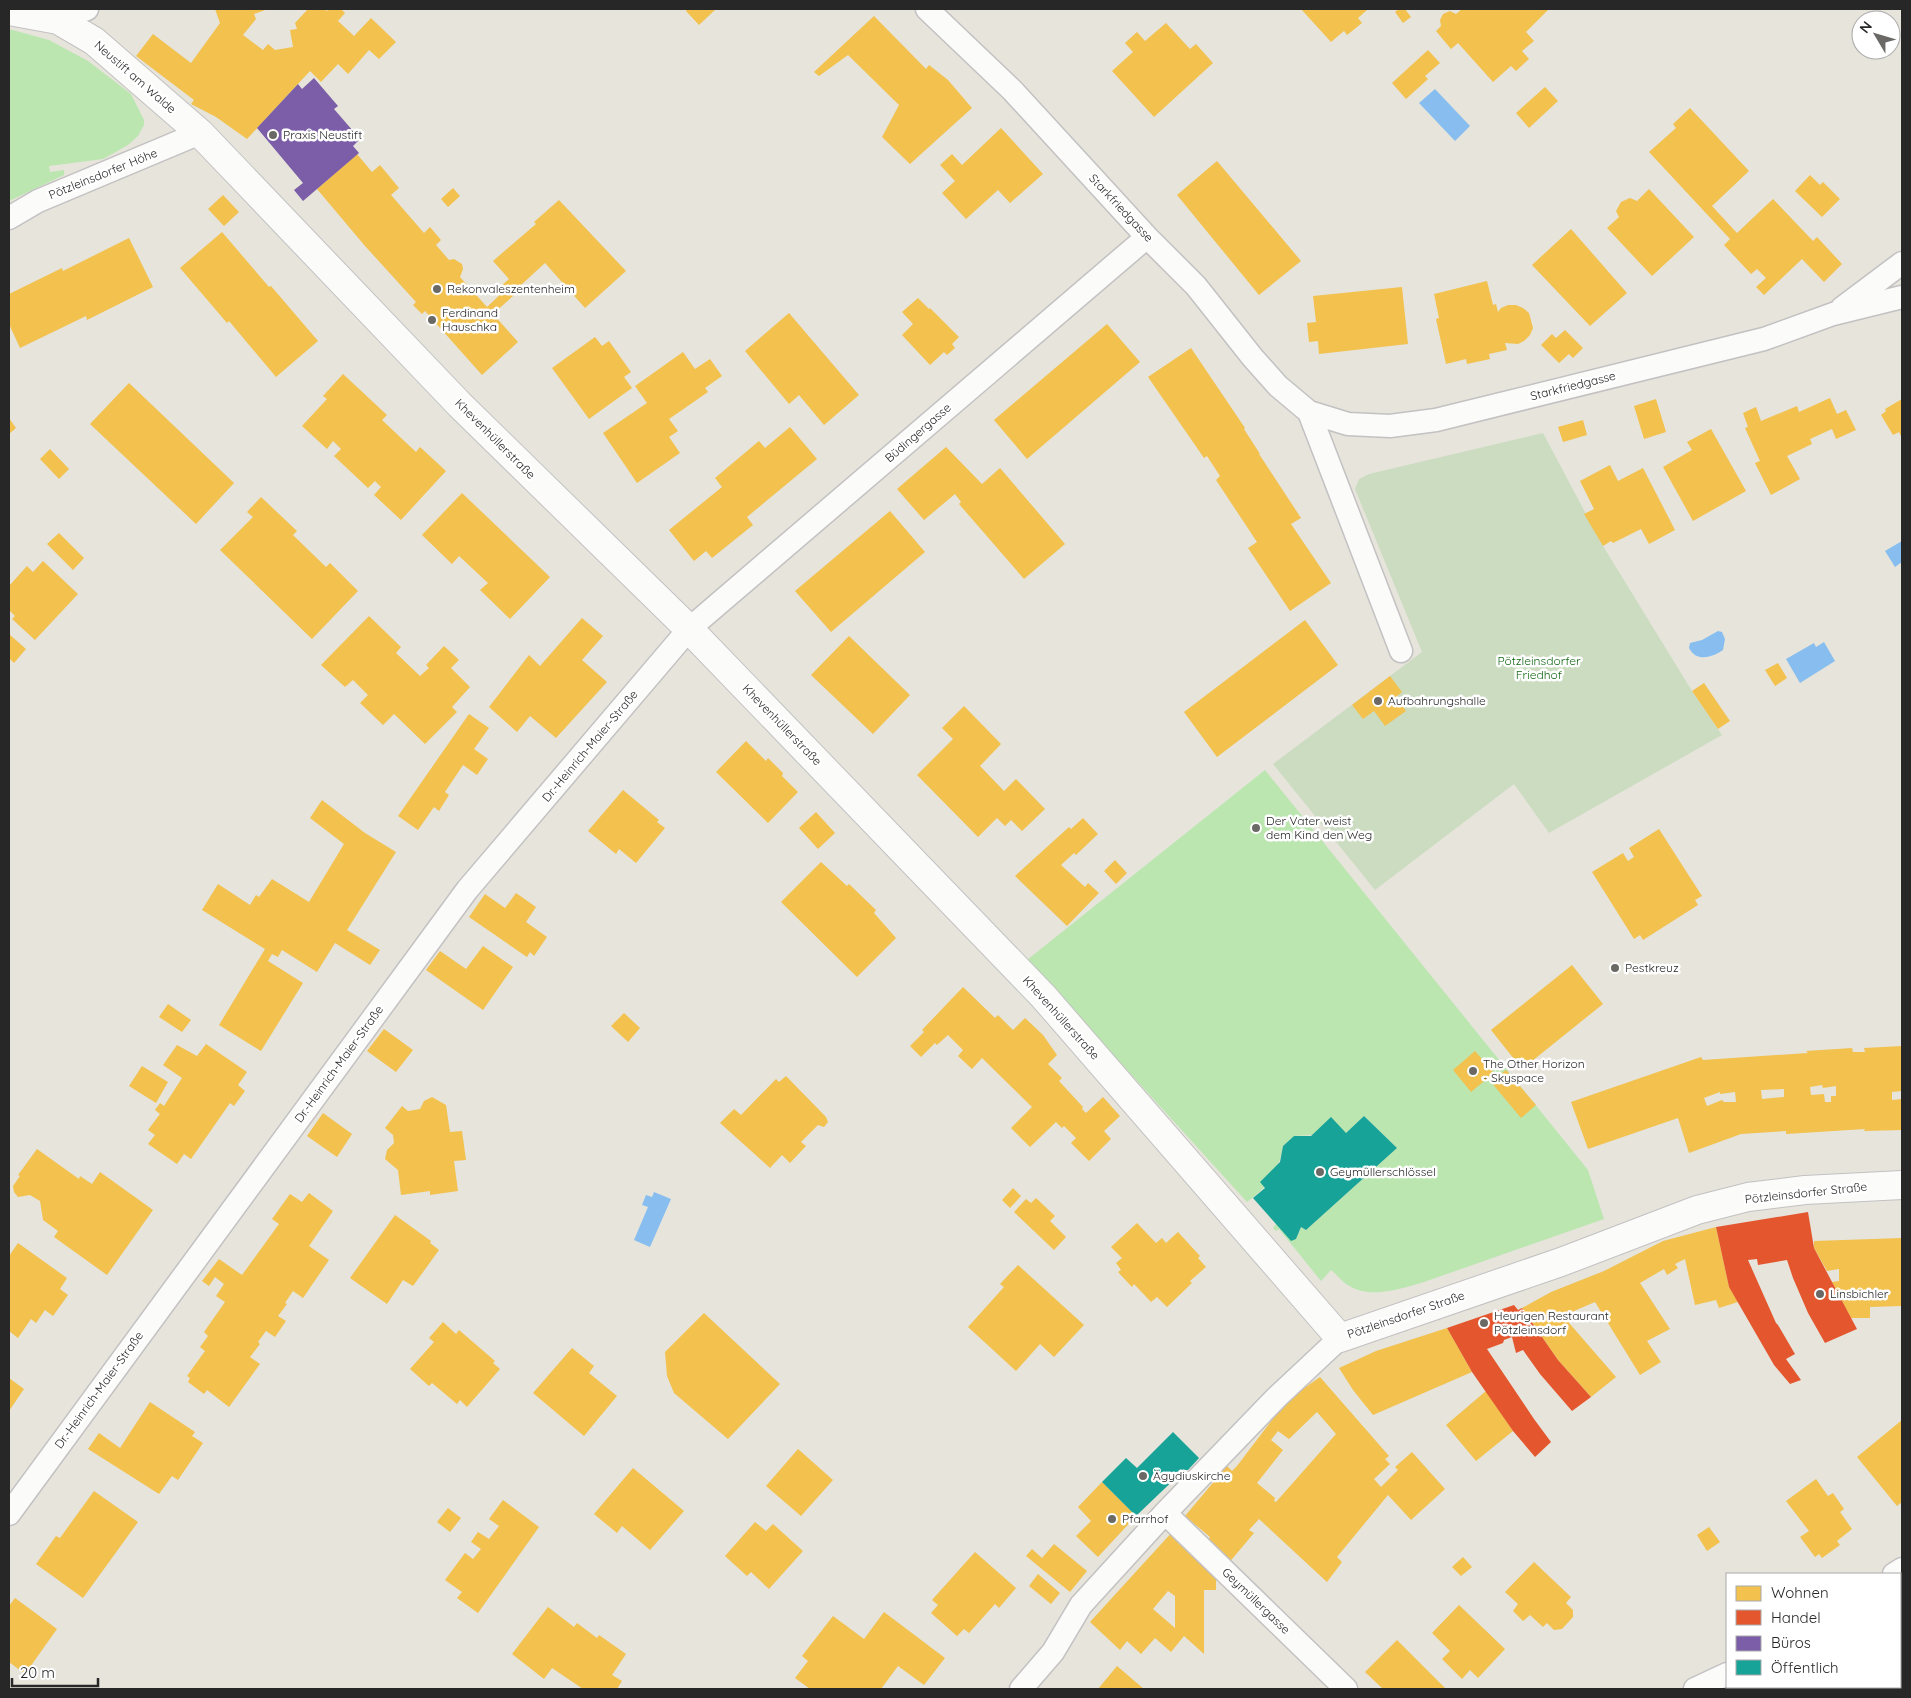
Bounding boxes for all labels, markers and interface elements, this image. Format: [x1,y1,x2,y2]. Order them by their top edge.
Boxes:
north arrow [1851,10,1901,60]
text: N [1855,17,1876,37]
street label: Neustift am Walde [91,37,179,116]
place label: Praxis Neustift [283,127,362,142]
marker: Praxis Neustift [267,129,279,141]
street label: Pötzleinsdorfer Höhe [46,145,160,202]
street label: Starkfriedgasse [1086,171,1157,245]
place label: Rekonvaleszentenheim [447,281,575,296]
marker: Rekonvaleszentenheim [431,283,443,295]
place label: Ferdinand Hauschka [442,305,498,334]
marker: Ferdinand Hauschka [426,314,438,326]
street label: Starkfriedgasse [1529,368,1617,403]
street label: Khevenhüllerstraße [452,395,539,482]
street label: Büdingergasse [882,400,954,465]
park label: Pötzleinsdorfer Friedhof [1497,653,1581,682]
street label: Khevenhüllerstraße [740,681,825,769]
street label: Dr.-Heinrich-Maier-Straße [539,687,641,805]
place label: Aufbahrungshalle [1388,693,1486,708]
marker: Aufbahrungshalle [1372,695,1384,707]
place label: Der Vater weist dem Kind den Weg [1266,813,1372,842]
marker: Der Vater weist dem Kind den Weg [1250,822,1262,834]
place label: Pestkreuz [1625,960,1679,975]
marker: Pestkreuz [1609,962,1621,974]
street label: Khevenhüllerstraße [1020,973,1103,1063]
street label: Dr.-Heinrich-Maier-Straße [291,1002,386,1125]
place label: The Other Horizon - Skyspace [1483,1056,1585,1085]
marker: The Other Horizon - Skyspace [1467,1065,1479,1077]
place label: Geymüllerschlössel [1330,1164,1436,1179]
marker: Geymüllerschlössel [1314,1166,1326,1178]
street label: Pötzleinsdorfer Straße [1744,1179,1868,1206]
place label: Linsbichler [1830,1286,1889,1301]
street label: Pötzleinsdorfer Straße [1345,1287,1467,1342]
marker: Linsbichler [1814,1288,1826,1300]
place label: Heurigen Restaurant Pötzleinsdorf [1494,1308,1609,1337]
marker: Heurigen Restaurant Pötzleinsdorf [1478,1317,1490,1329]
street label: Dr.-Heinrich-Maier-Straße [51,1328,146,1451]
place label: Ägydiuskirche [1153,1468,1231,1483]
marker: Ägydiuskirche [1137,1470,1149,1482]
place label: Pfarrhof [1122,1511,1169,1526]
marker: Pfarrhof [1106,1513,1118,1525]
street label: Geymüllergasse [1219,1564,1294,1637]
legend [1726,1573,1901,1688]
text: Wohnen [1771,1583,1829,1602]
text: Handel [1771,1608,1821,1627]
text: Büros [1771,1633,1811,1652]
scale bar [12,1656,99,1688]
text: Öffentlich [1771,1658,1838,1677]
text: 20 m [20,1663,55,1682]

